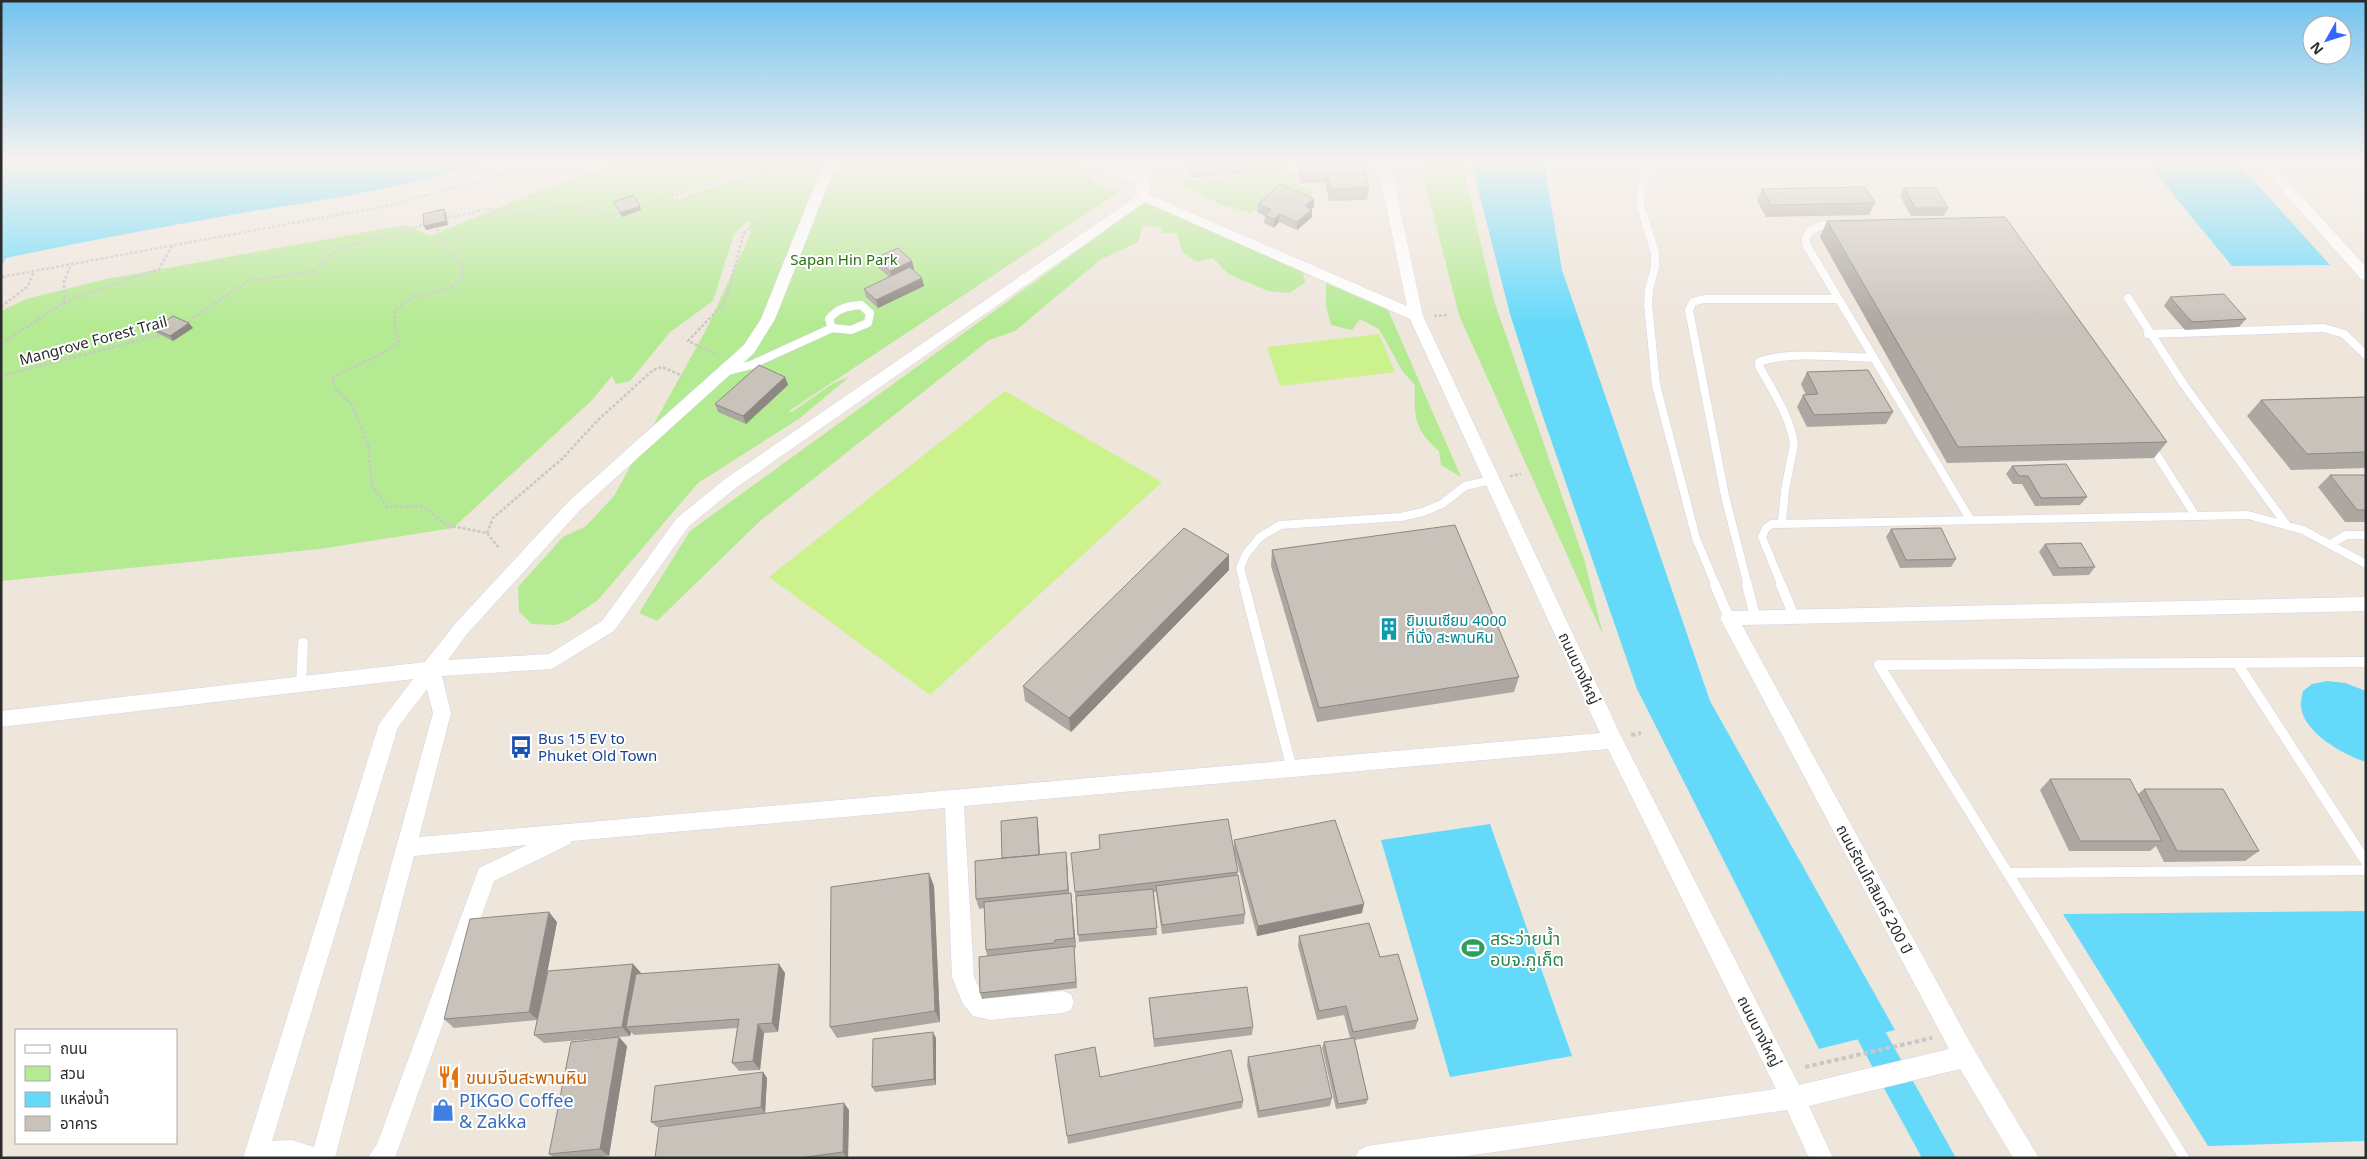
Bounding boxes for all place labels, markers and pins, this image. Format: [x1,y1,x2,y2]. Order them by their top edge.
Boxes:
place label: ยิมเนเซียม 4000 ที่นั่ง สะพานหิน [1406,610,1507,647]
building icon: ยิมเนเซียม 4000 ที่นั่ง สะพานหิน [1376,616,1402,642]
place label: Bus 15 EV to Phuket Old Town [538,728,657,765]
bus stop icon: Bus 15 EV to Phuket Old Town [508,734,534,760]
place label: สระว่ายน้ำ อบจ.ภูเก็ต [1490,926,1564,972]
sports icon: สระว่ายน้ำ อบจ.ภูเก็ต [1460,935,1486,961]
restaurant icon: ขนมจีนสะพานหิน [436,1064,462,1090]
place label: ขนมจีนสะพานหิน [466,1065,587,1089]
place label: PIKGO Coffee & Zakka [459,1088,574,1133]
shop icon: PIKGO Coffee & Zakka [430,1097,456,1123]

